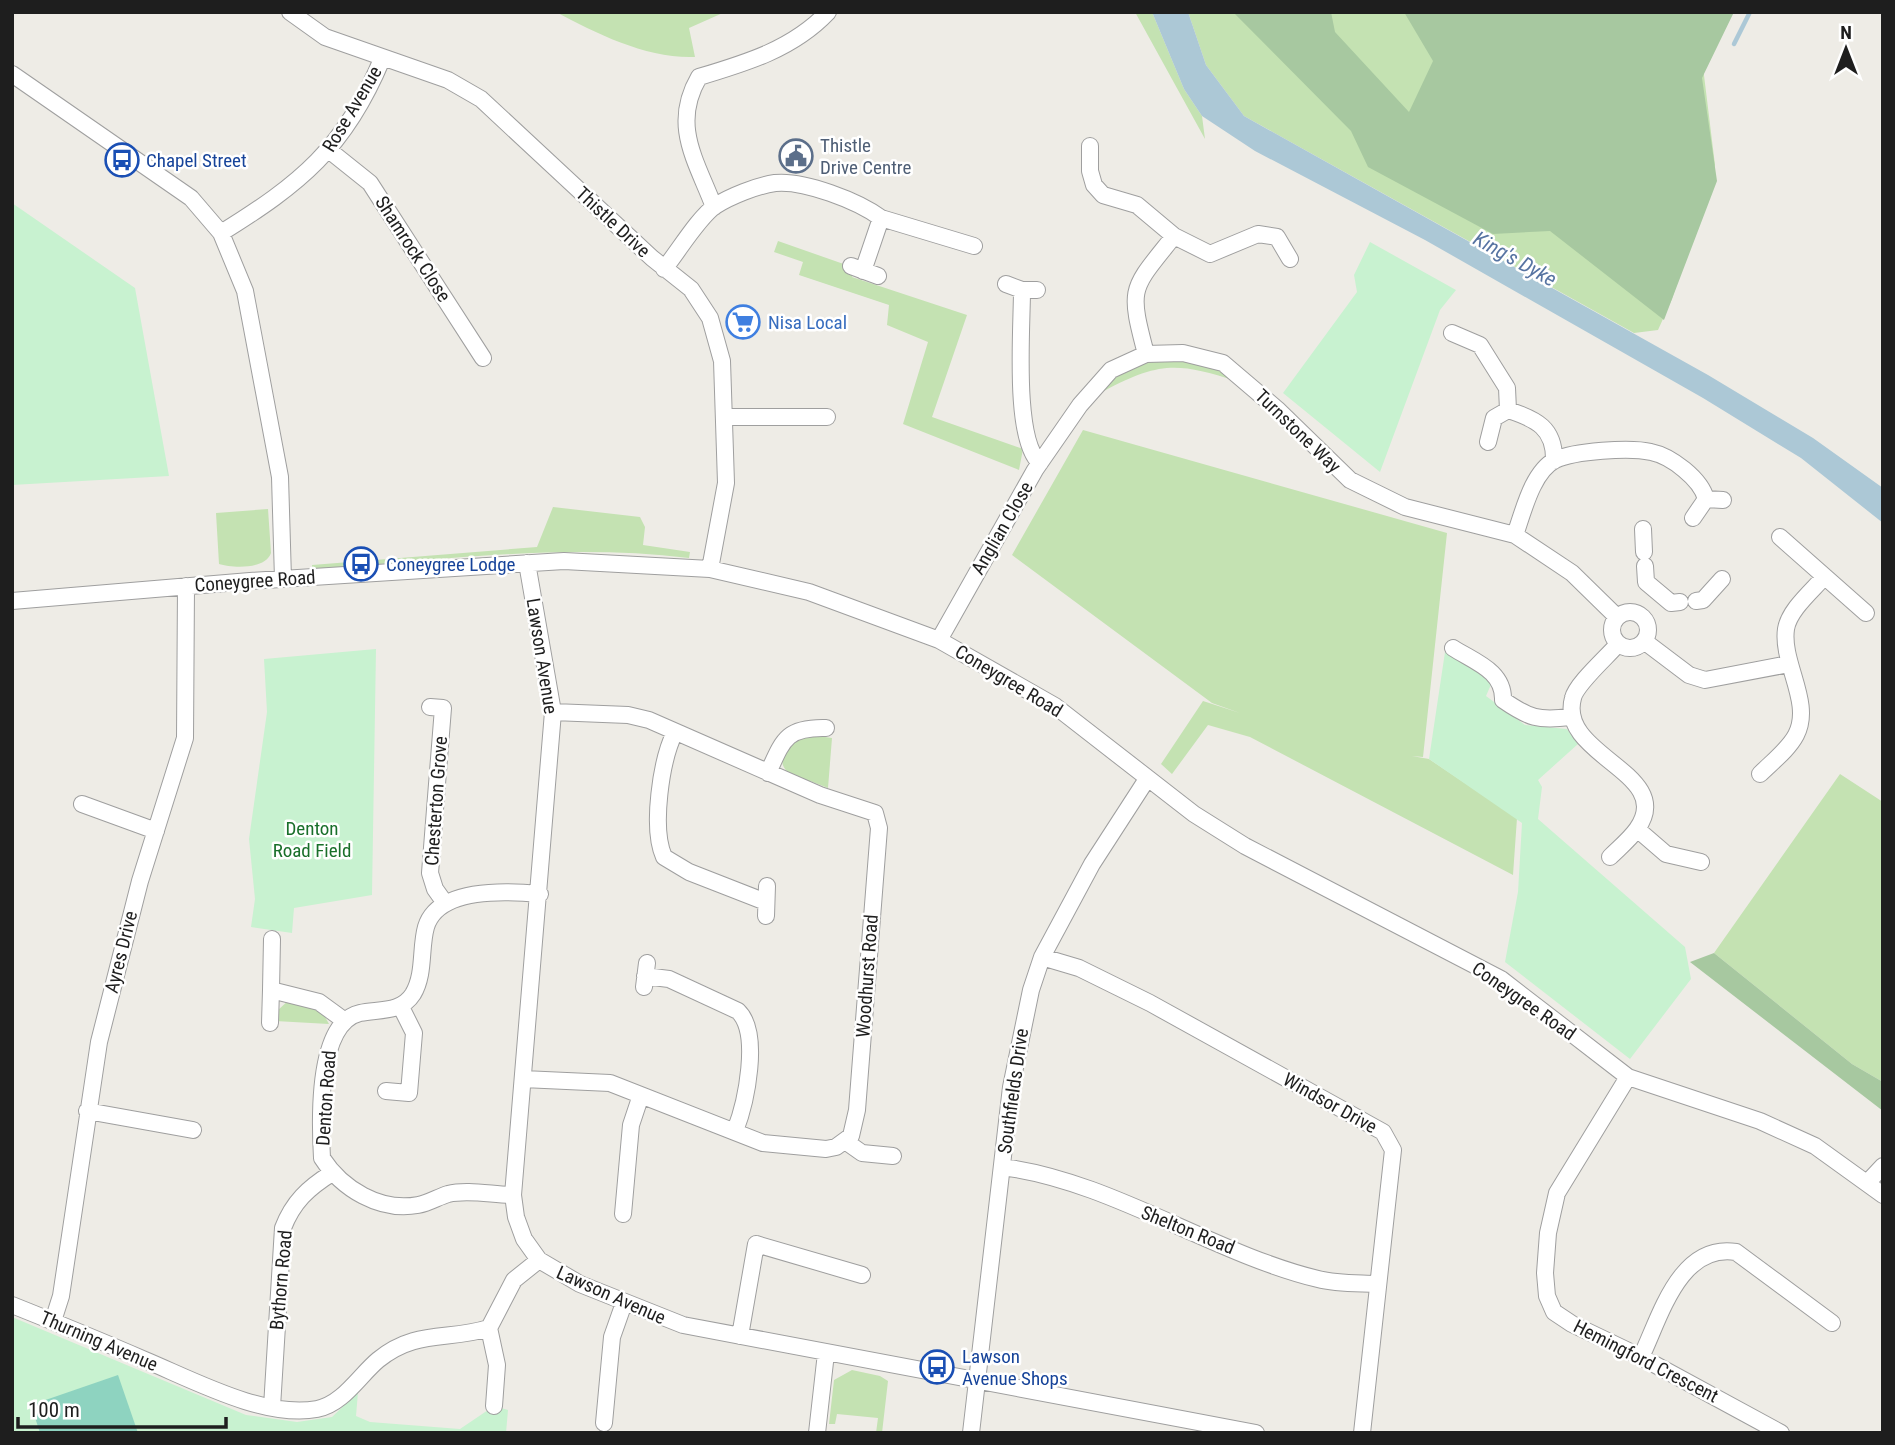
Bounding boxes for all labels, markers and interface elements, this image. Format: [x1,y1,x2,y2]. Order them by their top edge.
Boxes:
north arrow [1811,14,1881,84]
text: N [1840,21,1852,44]
street label: Rose Avenue [317,62,387,156]
place label: Thistle Drive Centre [820,134,911,179]
public building icon: Thistle Drive Centre [777,137,815,175]
bus stop icon: Chapel Street [103,141,141,179]
place label: Chapel Street [146,149,247,172]
street label: Thistle Drive [571,182,655,262]
street label: Shamrock Close [370,192,456,306]
water label: King's Dyke [1469,226,1561,292]
supermarket icon: Nisa Local [724,303,762,341]
place label: Nisa Local [768,311,847,334]
street label: Turnstone Way [1250,384,1346,478]
street label: Anglian Close [966,478,1038,578]
bus stop icon: Coneygree Lodge [342,545,380,583]
place label: Coneygree Lodge [386,553,516,576]
street label: Coneygree Road [194,565,316,597]
street label: Lawson Avenue [521,596,563,716]
street label: Coneygree Road [951,640,1067,722]
street label: Chesterton Grove [420,735,452,867]
park label: Denton Road Field [273,817,351,862]
street label: Ayres Drive [100,908,142,995]
street label: Woodhurst Road [851,914,883,1038]
street label: Coneygree Road [1468,957,1580,1045]
street label: Southfields Drive [993,1027,1033,1155]
street label: Denton Road [311,1049,341,1147]
street label: Windsor Drive [1279,1068,1381,1138]
street label: Shelton Road [1138,1201,1238,1259]
street label: Bythorn Road [265,1229,297,1331]
street label: Lawson Avenue [553,1261,669,1329]
street label: Thurning Avenue [37,1306,161,1376]
street label: Hemingford Crescent [1570,1315,1722,1407]
place label: Lawson Avenue Shops [962,1345,1068,1390]
bus stop icon: Lawson Avenue Shops [918,1348,956,1386]
scale bar [18,1386,226,1430]
text: 100 m [28,1398,80,1422]

